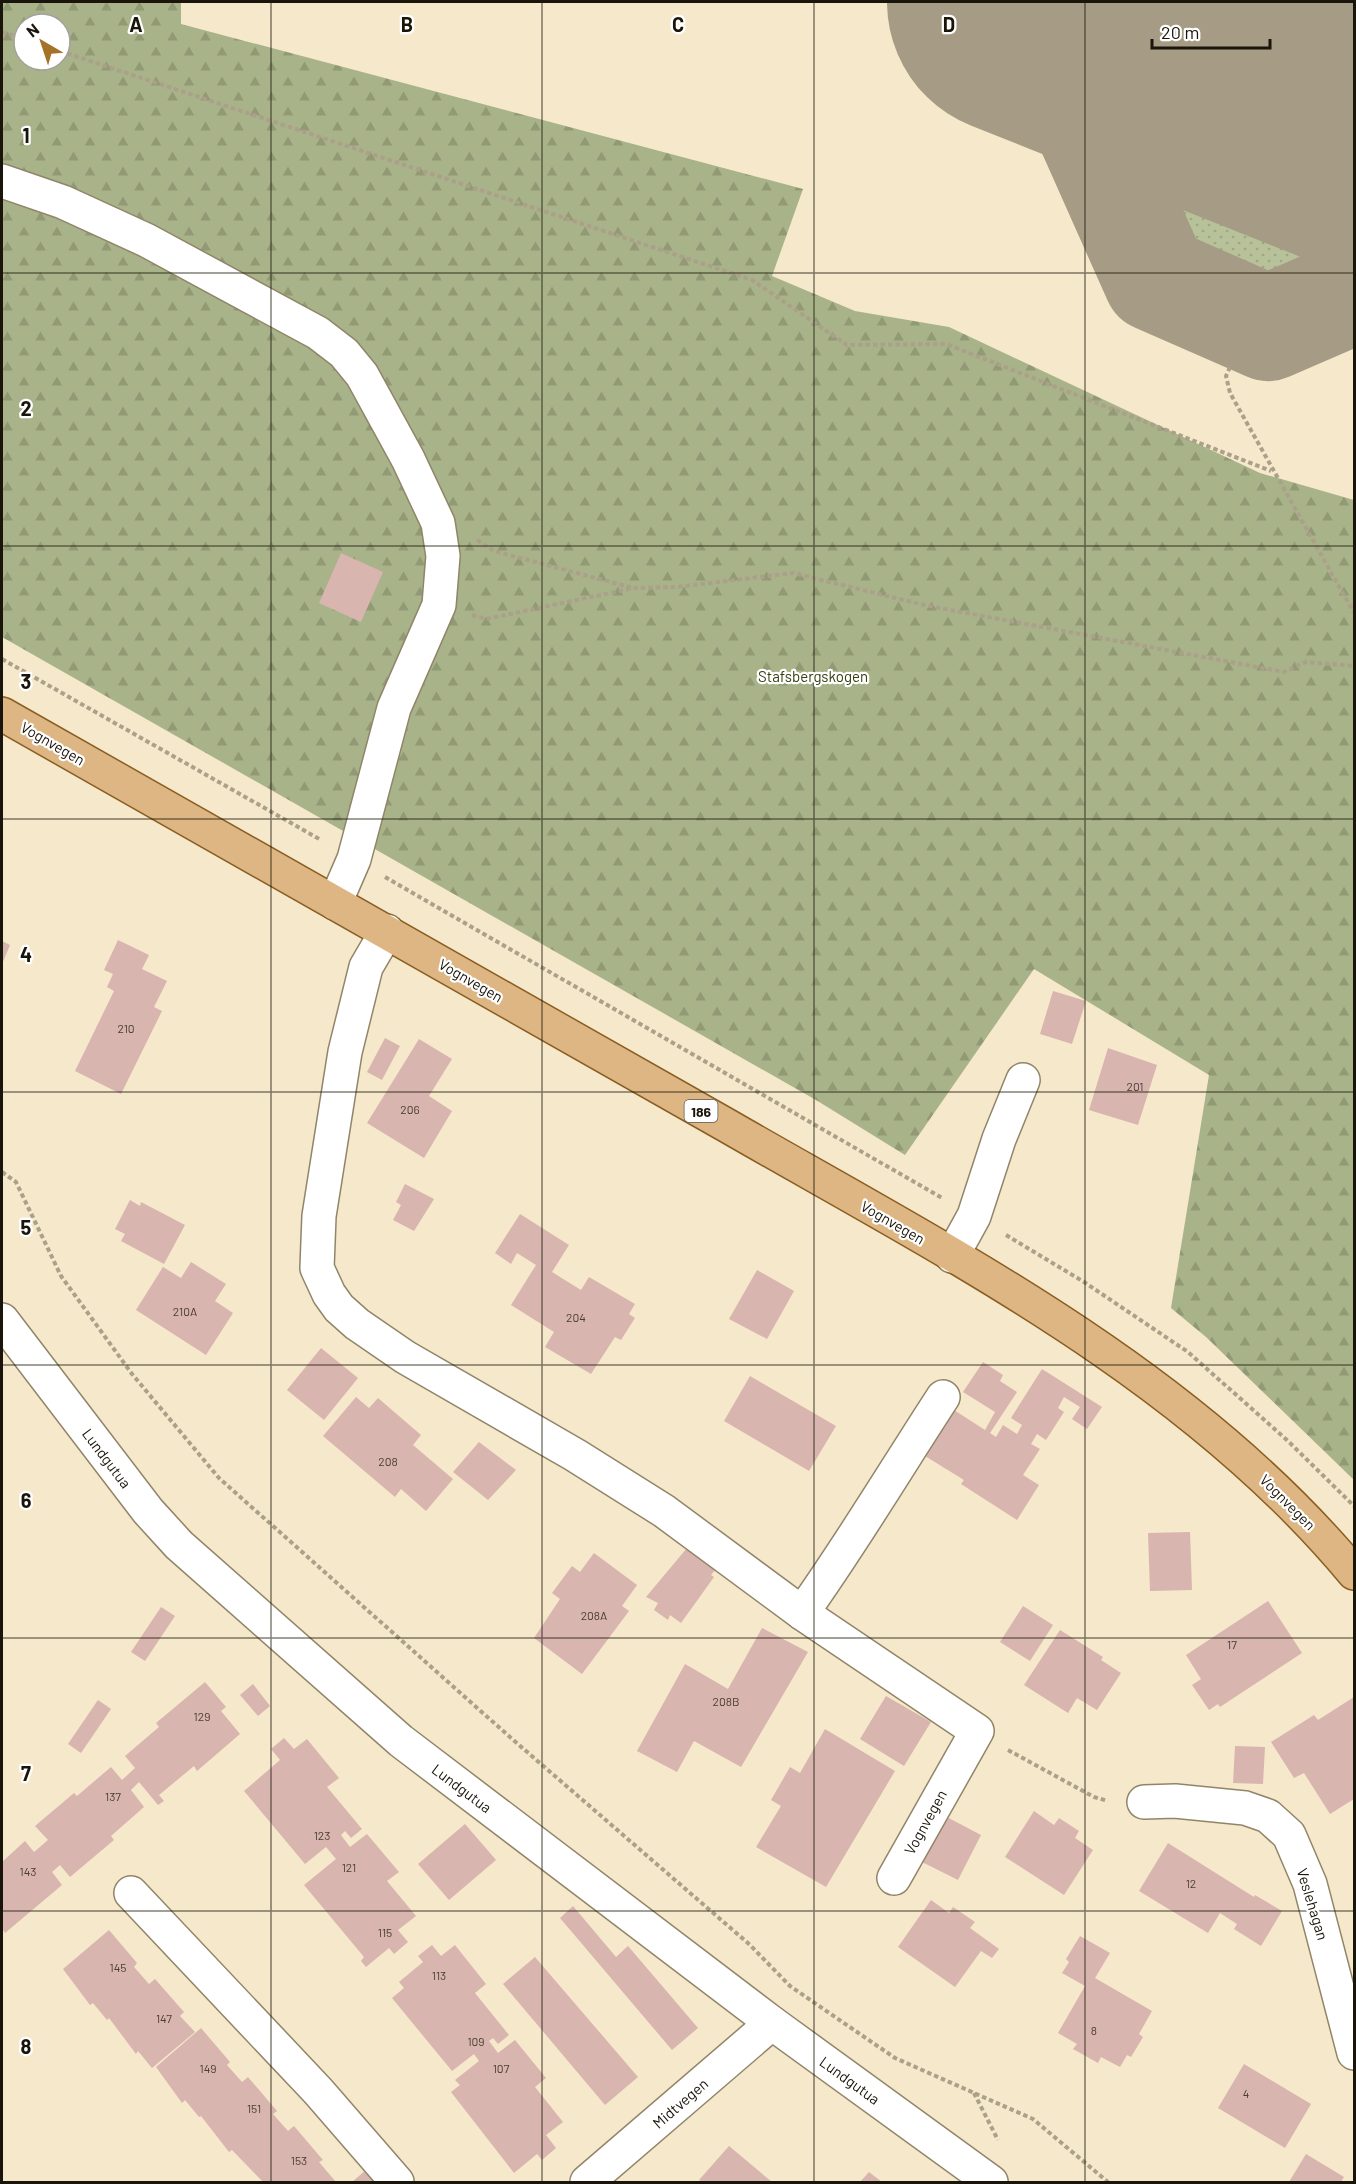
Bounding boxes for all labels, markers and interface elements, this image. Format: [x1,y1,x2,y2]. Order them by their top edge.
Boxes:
north arrow [12,12,72,72]
text: A [129,12,143,36]
text: B [401,12,413,36]
text: C [672,12,684,36]
text: D [943,12,955,36]
scale bar [1152,12,1270,50]
text: N [22,19,42,41]
text: 20 m [1161,21,1199,43]
text: 1 [22,123,30,147]
text: 2 [20,396,32,420]
park label: Stafsbergskogen [758,667,868,685]
text: 3 [21,669,31,693]
street label: Vognvegen [18,717,88,769]
text: 4 [20,942,32,966]
street label: Vognvegen [436,954,506,1006]
house number: 210 [117,1021,135,1035]
house number: 201 [1126,1079,1144,1093]
road number: 186 [684,1100,718,1122]
house number: 206 [400,1102,420,1116]
street label: Vognvegen [858,1196,928,1248]
text: 5 [21,1215,32,1239]
house number: 210A [173,1304,197,1318]
house number: 204 [566,1310,586,1324]
street label: Lundgutua [79,1425,135,1491]
house number: 208 [378,1454,398,1468]
street label: Vognvegen [1256,1470,1320,1534]
text: 6 [21,1488,32,1512]
house number: 208A [581,1608,607,1622]
house number: 17 [1227,1637,1237,1651]
house number: 208B [713,1694,740,1708]
house number: 129 [194,1709,210,1723]
street label: Lundgutua [429,1760,495,1816]
text: 7 [21,1761,31,1785]
street label: Vognvegen [900,1786,950,1858]
house number: 137 [105,1789,121,1803]
house number: 123 [314,1828,330,1842]
house number: 121 [342,1860,356,1874]
house number: 143 [20,1864,37,1878]
street label: Veslehagan [1294,1866,1332,1942]
house number: 12 [1186,1876,1196,1890]
house number: 115 [378,1925,392,1939]
house number: 145 [110,1960,126,1974]
house number: 113 [432,1968,446,1982]
house number: 147 [156,2011,172,2025]
house number: 8 [1091,2023,1097,2037]
text: 8 [21,2034,32,2058]
house number: 109 [467,2034,485,2048]
street label: Lundgutua [816,2052,884,2108]
house number: 149 [199,2061,217,2075]
house number: 107 [493,2061,510,2075]
street label: Midtvegen [649,2074,711,2132]
house number: 4 [1243,2086,1249,2100]
house number: 151 [247,2101,261,2115]
house number: 153 [291,2153,307,2167]

